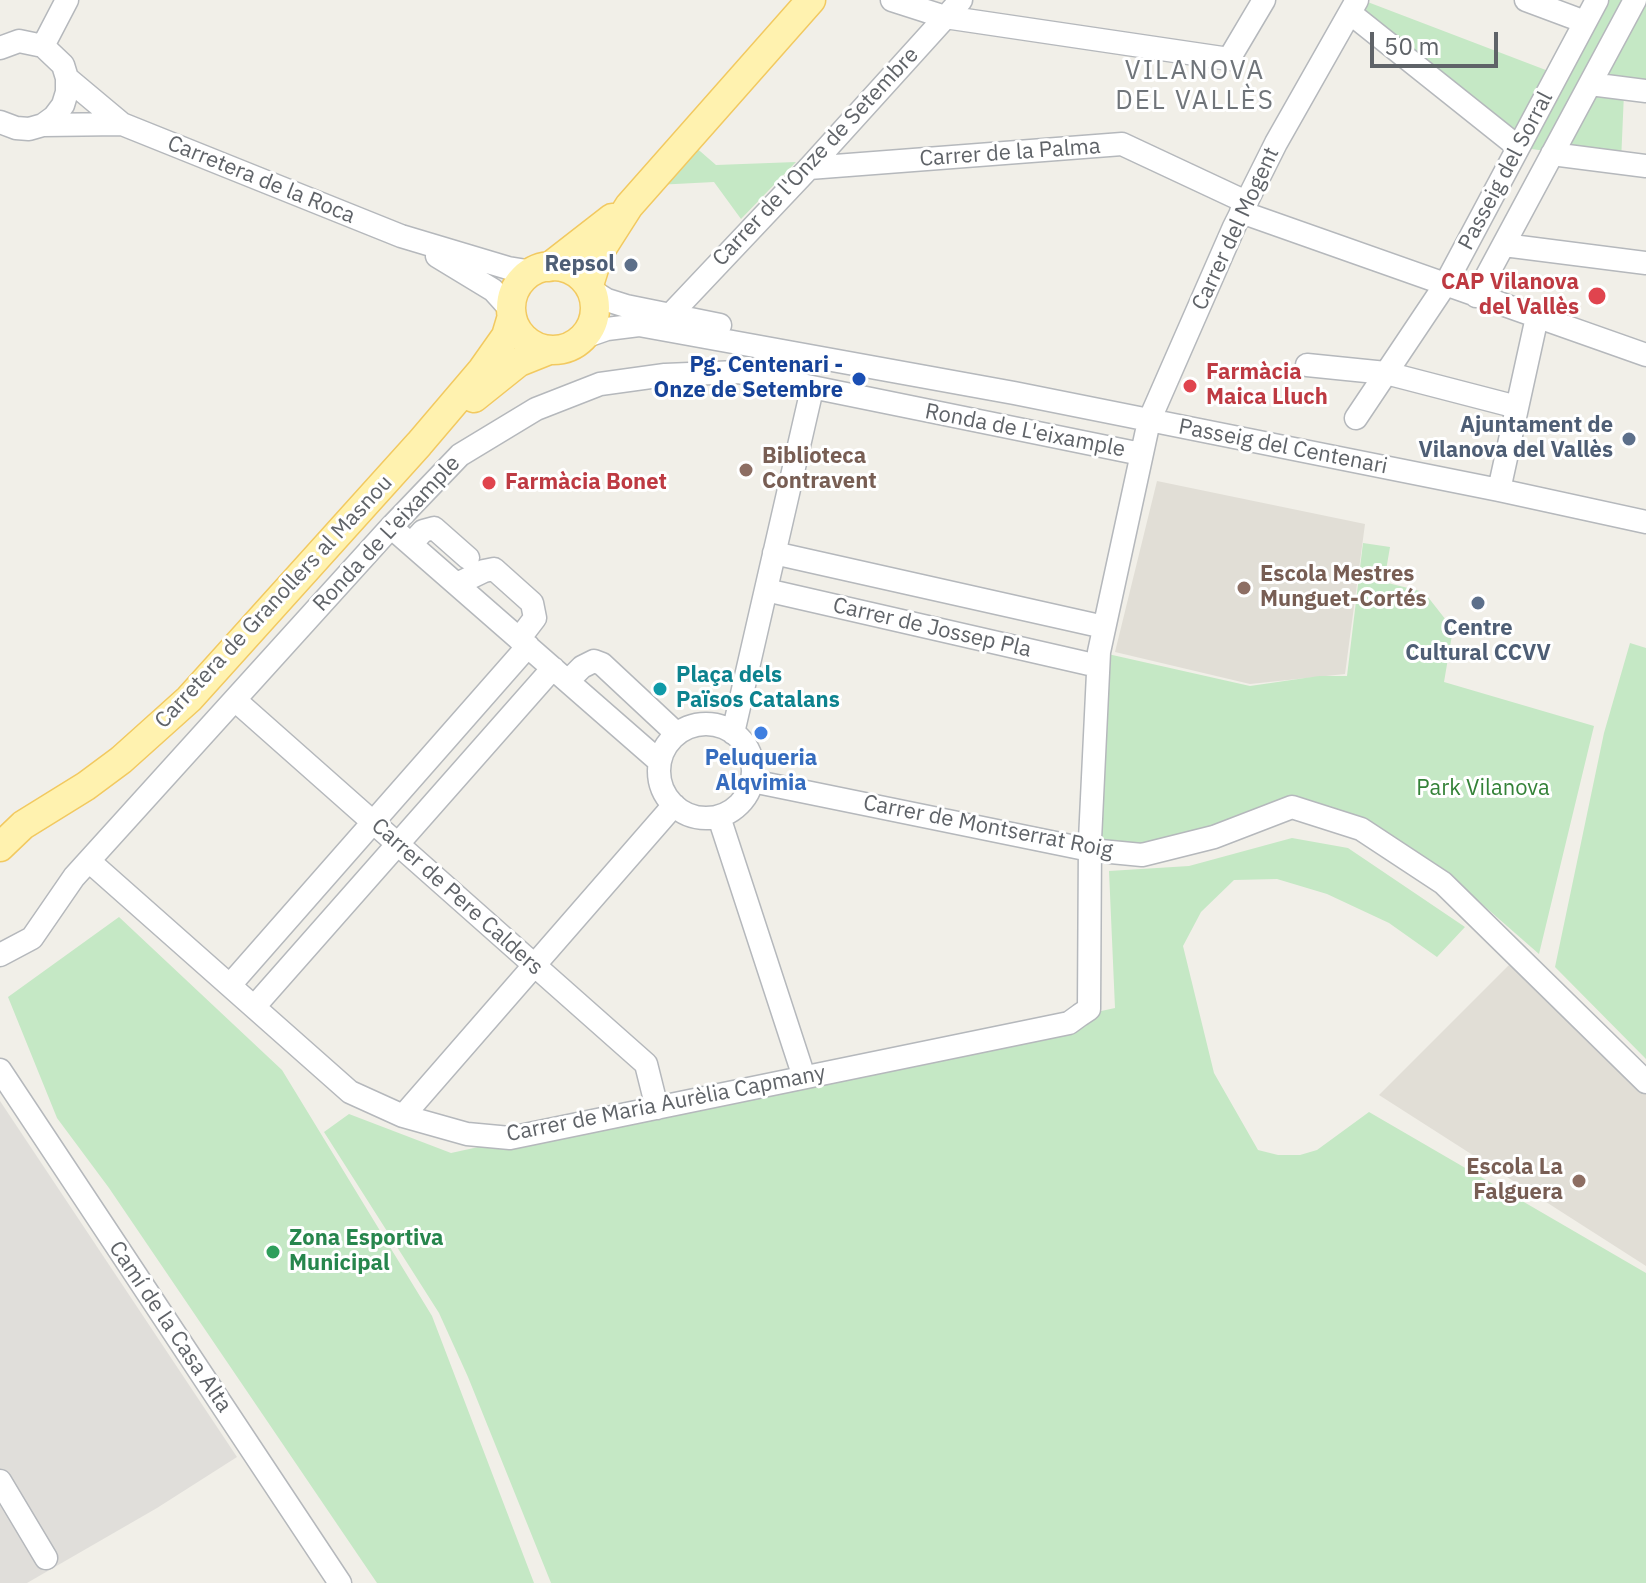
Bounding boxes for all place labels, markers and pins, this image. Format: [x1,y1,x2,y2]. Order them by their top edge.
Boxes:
place label: Repsol [545,252,615,278]
marker: Repsol [622,256,640,274]
place label: CAP Vilanova del Vallès [1441,270,1579,322]
marker: CAP Vilanova del Vallès [1586,285,1608,307]
place label: Pg. Centenari - Onze de Setembre [654,353,843,404]
place label: Farmàcia Maica Lluch [1206,360,1328,412]
marker: Pg. Centenari - Onze de Setembre [850,370,868,388]
marker: Farmàcia Maica Lluch [1181,377,1199,395]
place label: Ajuntament de Vilanova del Vallès [1418,413,1613,464]
marker: Ajuntament de Vilanova del Vallès [1620,430,1638,448]
place label: Biblioteca Contravent [762,444,877,496]
marker: Biblioteca Contravent [737,461,755,479]
place label: Farmàcia Bonet [505,470,667,496]
marker: Farmàcia Bonet [480,474,498,492]
place label: Escola Mestres Munguet-Cortés [1260,562,1427,614]
marker: Escola Mestres Munguet-Cortés [1235,579,1253,597]
marker: Centre Cultural CCVV [1469,594,1487,612]
place label: Centre Cultural CCVV [1405,616,1551,668]
place label: Plaça dels Països Catalans [676,663,840,714]
marker: Plaça dels Països Catalans [651,680,669,698]
marker: Peluqueria Alqvimia [752,724,770,742]
place label: Peluqueria Alqvimia [705,746,817,798]
place label: Escola La Falguera [1466,1155,1563,1206]
marker: Escola La Falguera [1570,1172,1588,1190]
place label: Zona Esportiva Municipal [289,1226,444,1278]
marker: Zona Esportiva Municipal [264,1243,282,1261]

